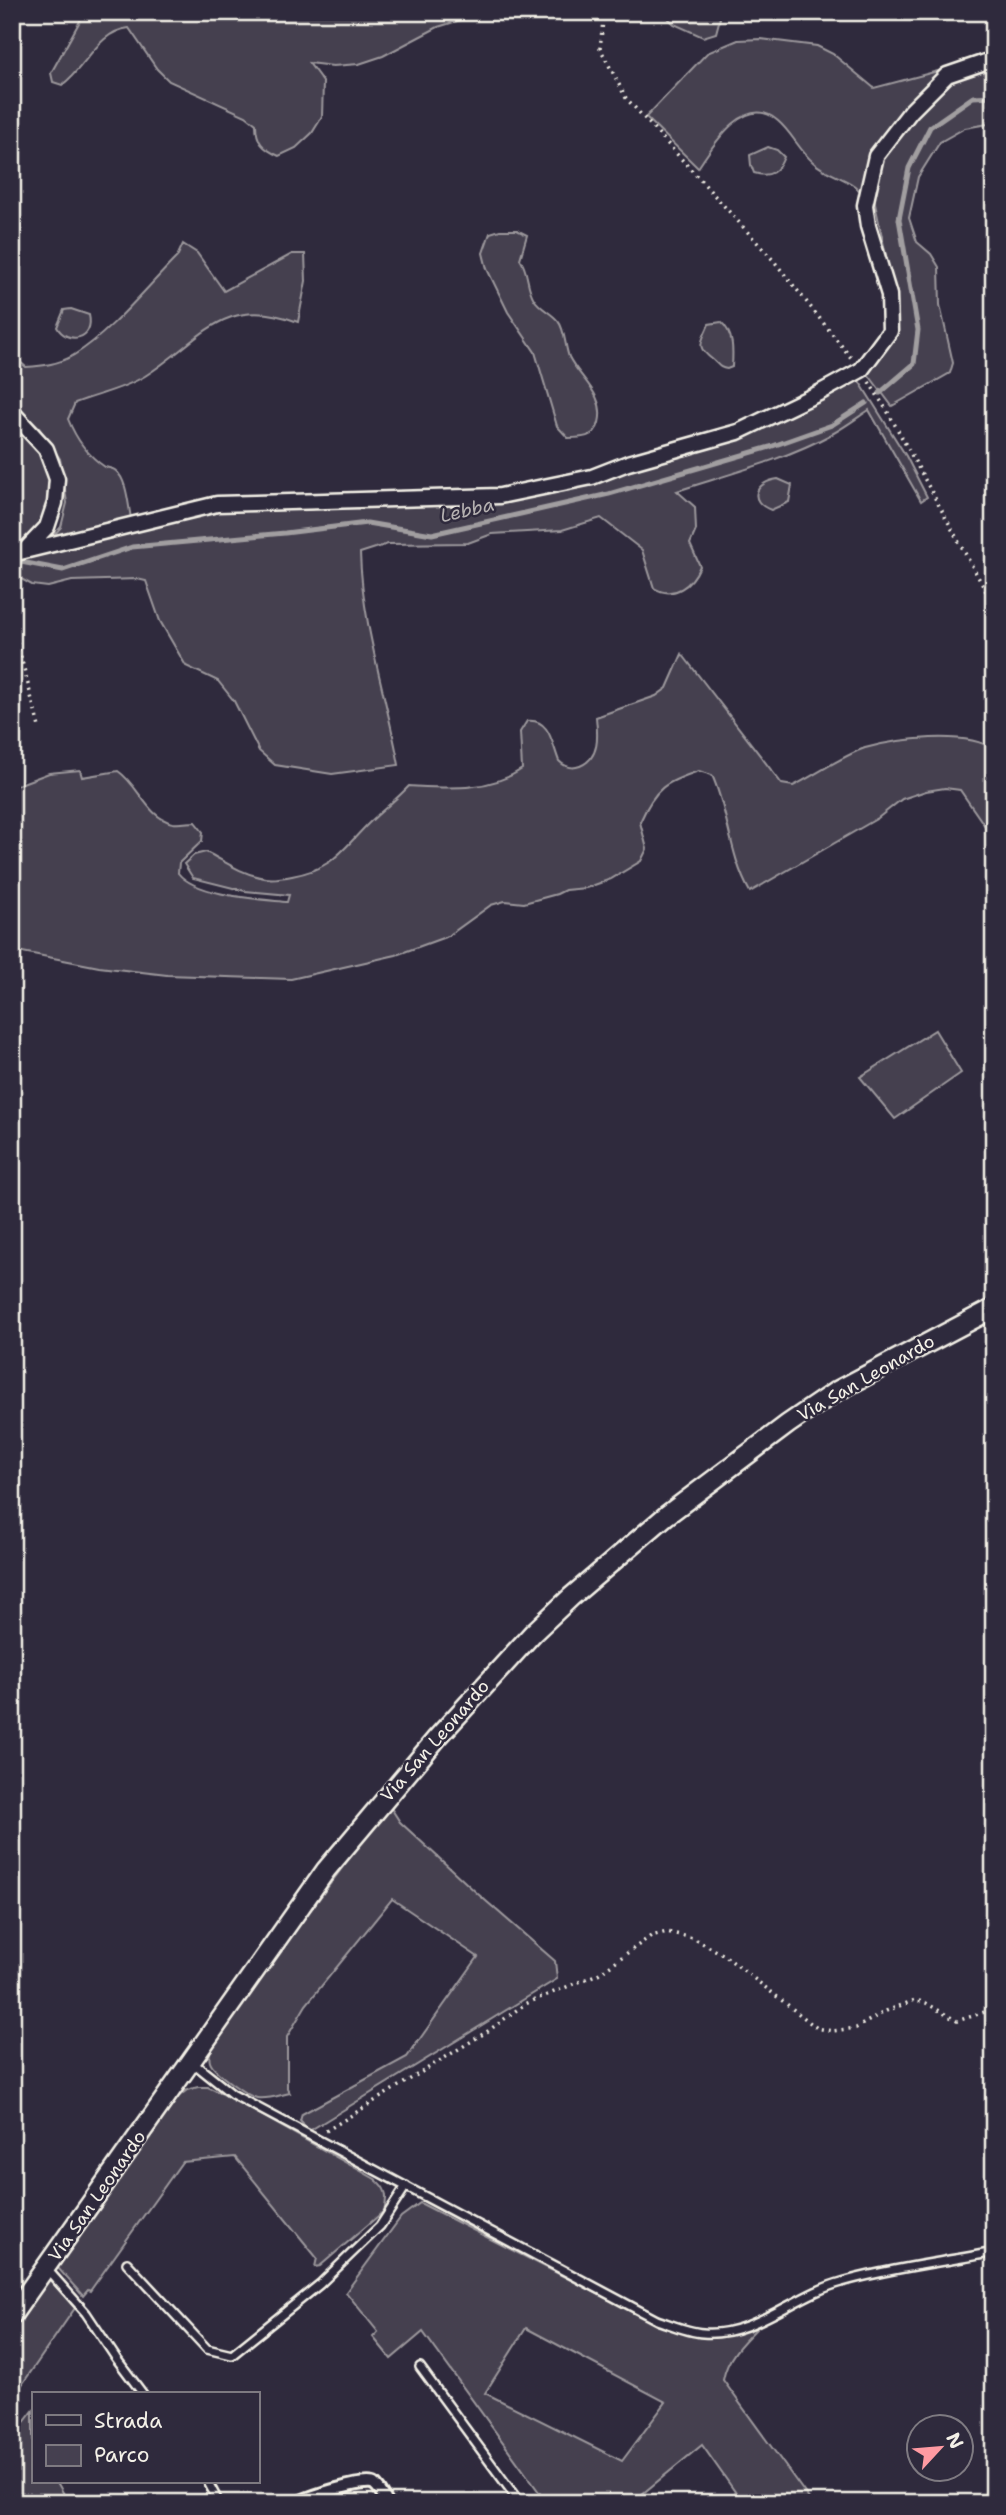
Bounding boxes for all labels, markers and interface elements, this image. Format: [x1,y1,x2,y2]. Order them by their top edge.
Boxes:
water label: Lebba [437,492,497,528]
street label: Via San Leonardo [793,1329,939,1427]
street label: Via San Leonardo [375,1675,495,1807]
street label: Via San Leonardo [43,2126,151,2266]
legend [32,2392,259,2484]
text: Strada [94,2407,162,2435]
north arrow [904,2414,974,2484]
text: N [940,2429,969,2453]
text: Parco [94,2441,149,2469]

